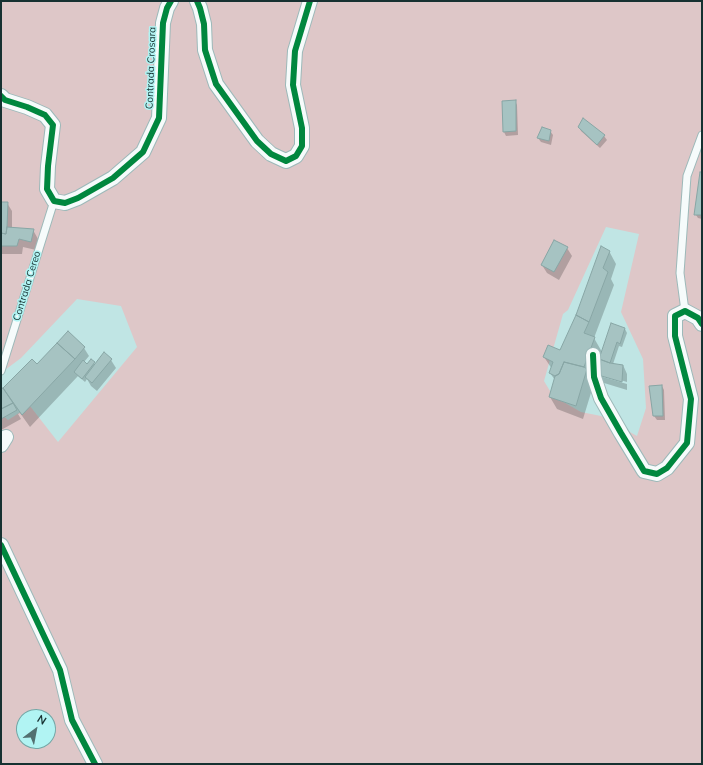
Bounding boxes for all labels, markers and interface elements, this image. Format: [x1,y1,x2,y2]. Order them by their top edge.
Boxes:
street label: Contrada Crosara [144,27,158,109]
street label: Contrada Cereo [11,250,43,322]
north arrow [16,709,56,749]
text: N [35,712,49,728]

